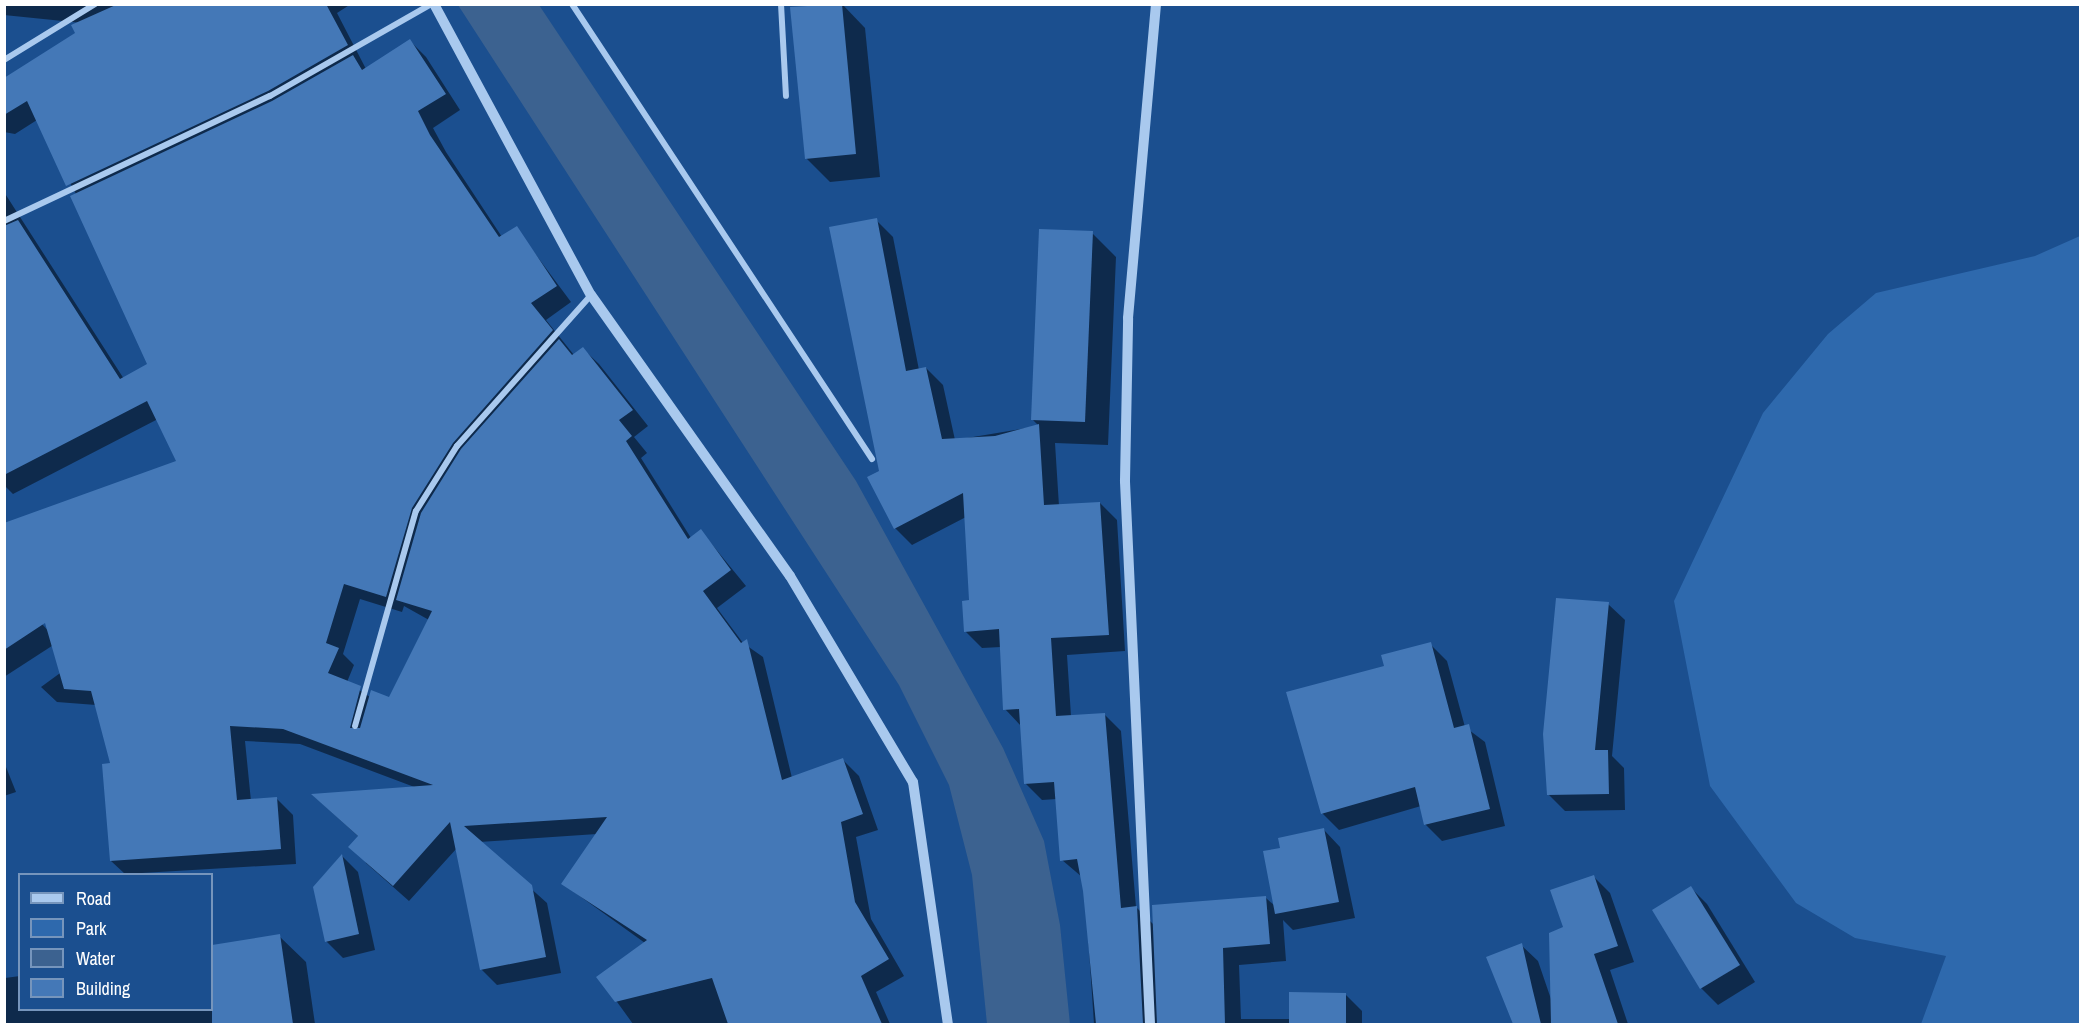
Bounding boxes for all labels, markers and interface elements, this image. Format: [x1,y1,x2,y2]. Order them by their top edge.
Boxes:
legend [18,873,213,1011]
text: Road [76,886,111,911]
text: Park [76,916,106,941]
text: Water [76,946,115,971]
text: Building [76,976,130,1001]

